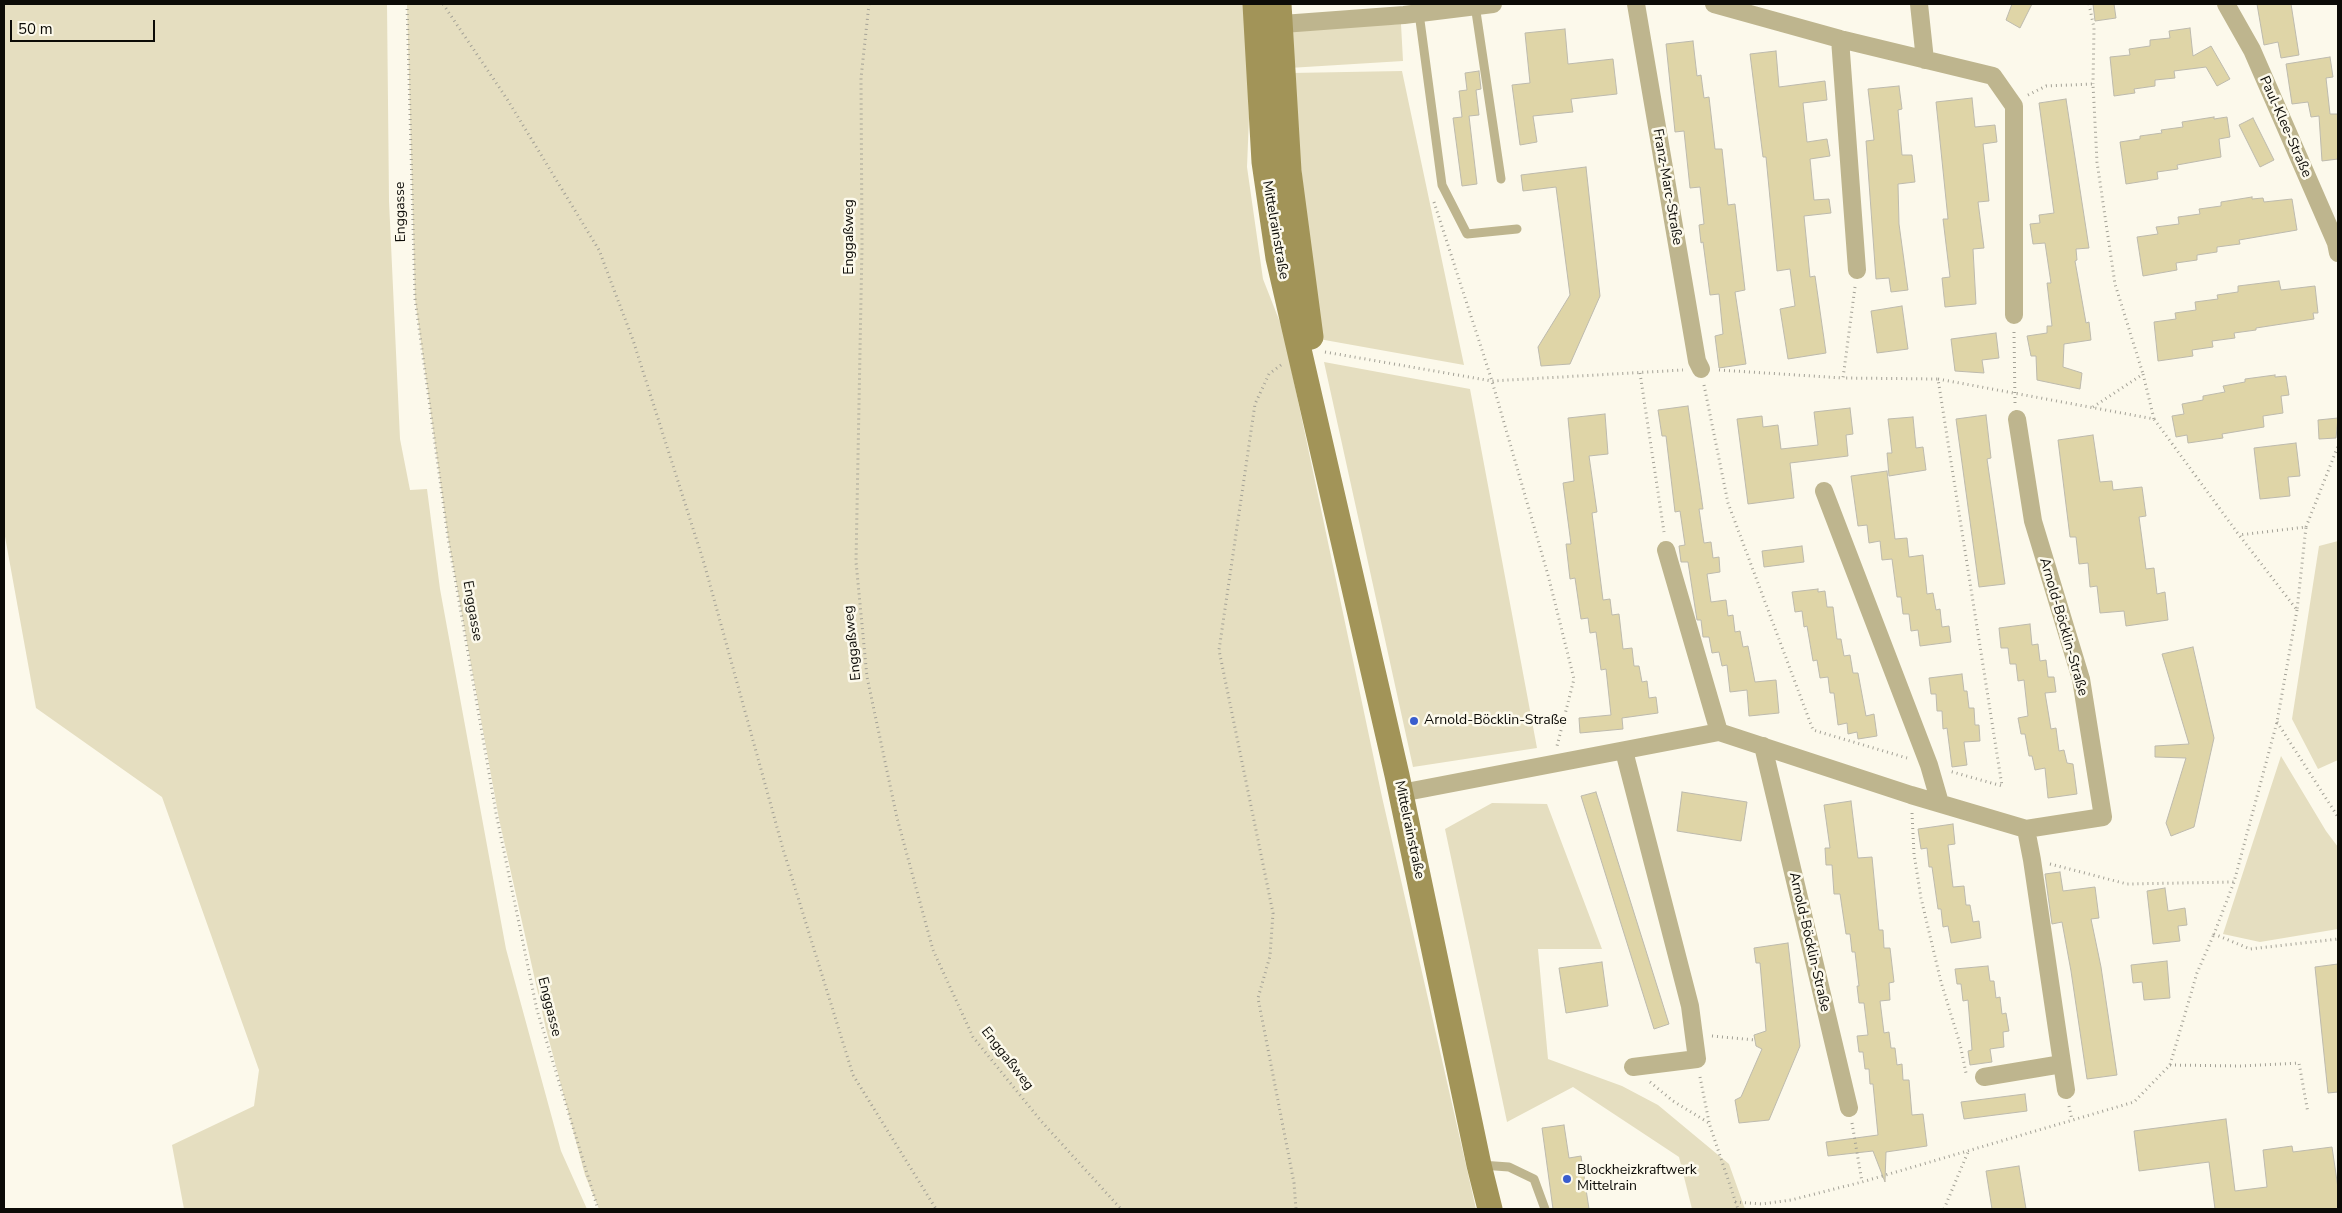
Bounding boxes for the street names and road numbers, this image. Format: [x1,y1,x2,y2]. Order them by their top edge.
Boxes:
street label: Paul-Klee-Straße [2255,74,2315,180]
street label: Franz-Marc-Straße [1648,127,1686,247]
street label: Mittelrainstraße [1258,179,1292,281]
street label: Enggasse [392,181,410,243]
street label: Enggaßweg [842,199,858,275]
street label: Arnold-Böcklin-Straße [2035,556,2091,698]
street label: Enggasse [458,580,486,642]
street label: Enggaßweg [841,605,865,681]
street label: Mittelrainstraße [1390,779,1428,881]
street label: Arnold-Böcklin-Straße [1785,871,1833,1013]
street label: Enggasse [533,975,565,1039]
street label: Enggaßweg [977,1024,1037,1094]

